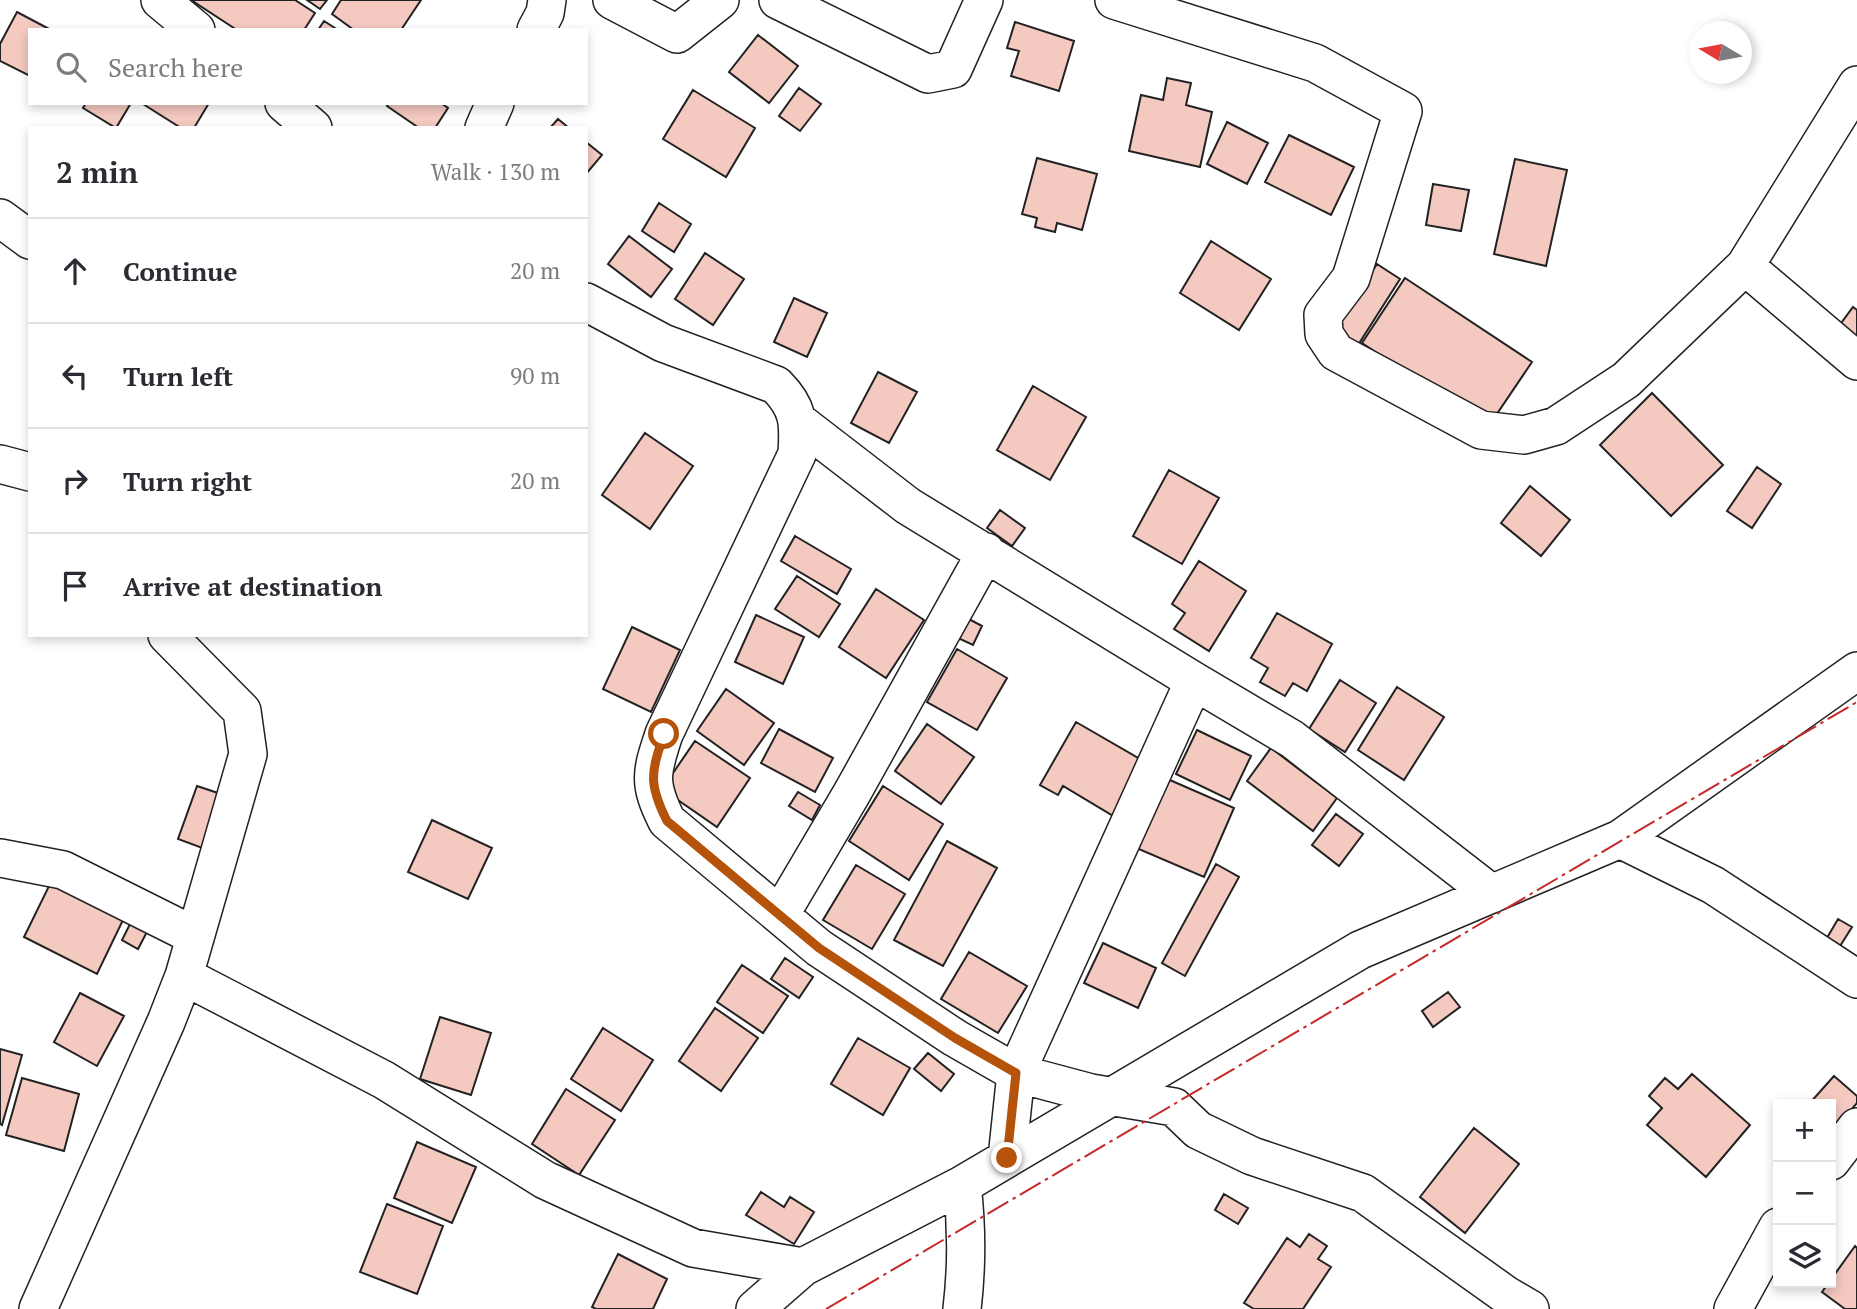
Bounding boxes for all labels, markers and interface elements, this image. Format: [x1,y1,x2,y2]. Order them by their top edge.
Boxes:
north arrow [1689,21,1752,84]
search box [28,28,588,105]
icon: search [52,48,90,86]
text: Search here [108,50,243,84]
text: 2 min [56,152,138,192]
text: Walk · 130 m [431,156,560,187]
icon: ahead [56,252,94,290]
text: Continue [123,254,237,288]
text: 20 m [510,255,560,286]
icon: left [56,357,94,395]
text: Turn left [123,359,233,393]
text: 90 m [510,360,560,391]
icon: right [56,462,94,500]
text: Turn right [123,464,252,498]
text: 20 m [510,465,560,496]
icon: arrive [56,567,94,605]
text: Arrive at destination [123,569,382,603]
route start [648,718,679,749]
map controls [1773,1099,1836,1288]
button: + [1773,1099,1836,1162]
route end [991,1142,1022,1173]
button: − [1773,1162,1836,1225]
button: layers [1773,1225,1836,1288]

